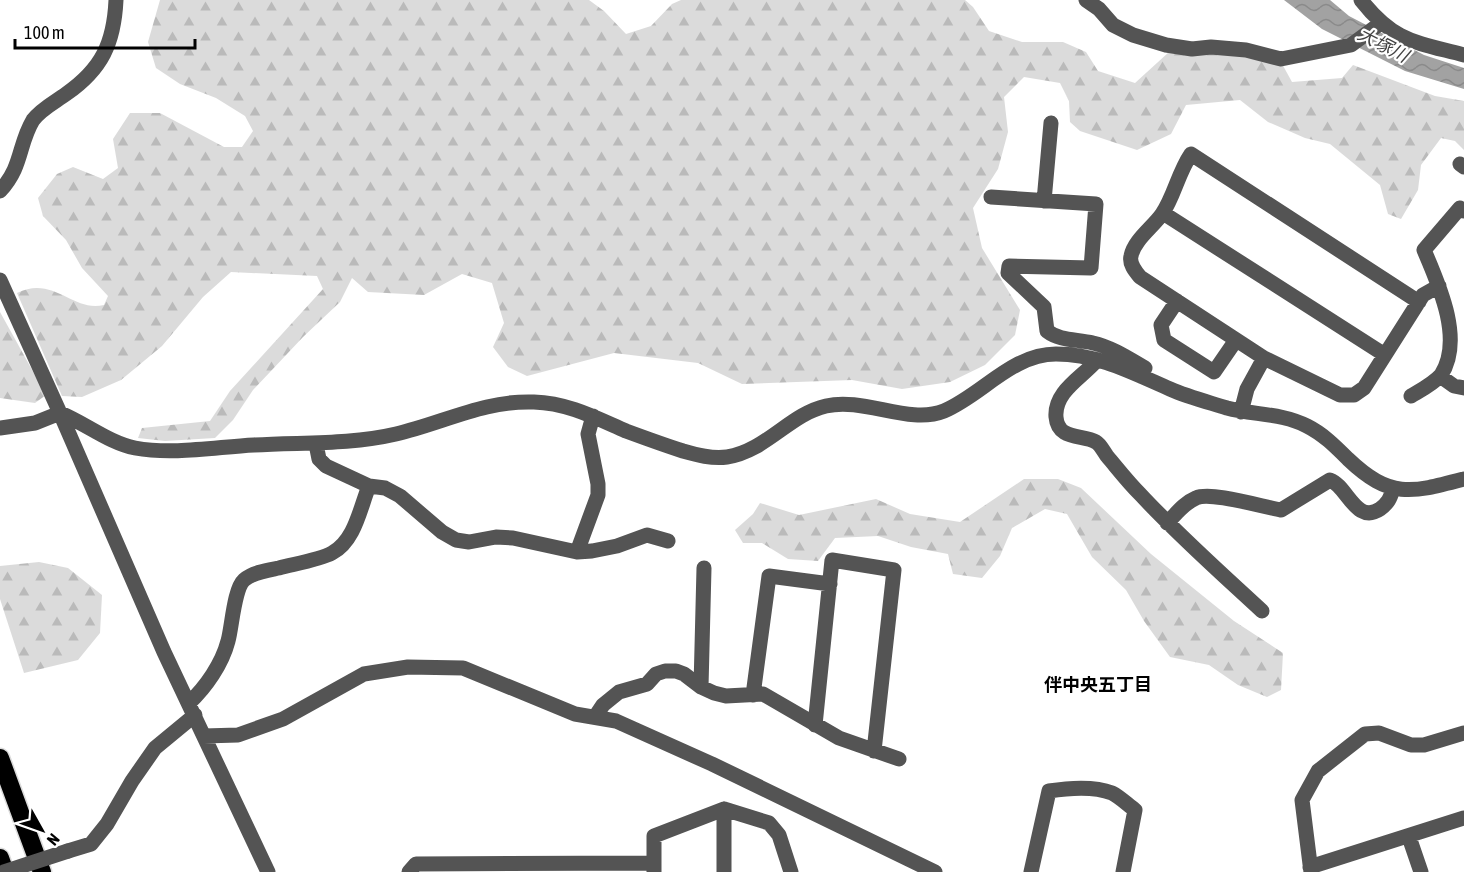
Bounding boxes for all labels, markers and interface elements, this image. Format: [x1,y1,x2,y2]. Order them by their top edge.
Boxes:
scale bar [15,12,195,50]
text: 100 m [24,22,65,43]
water label: 大塚川 [1354,23,1414,67]
district label: 伴中央五丁目 [1044,674,1152,695]
north arrow [12,800,72,860]
text: N [44,830,63,849]

